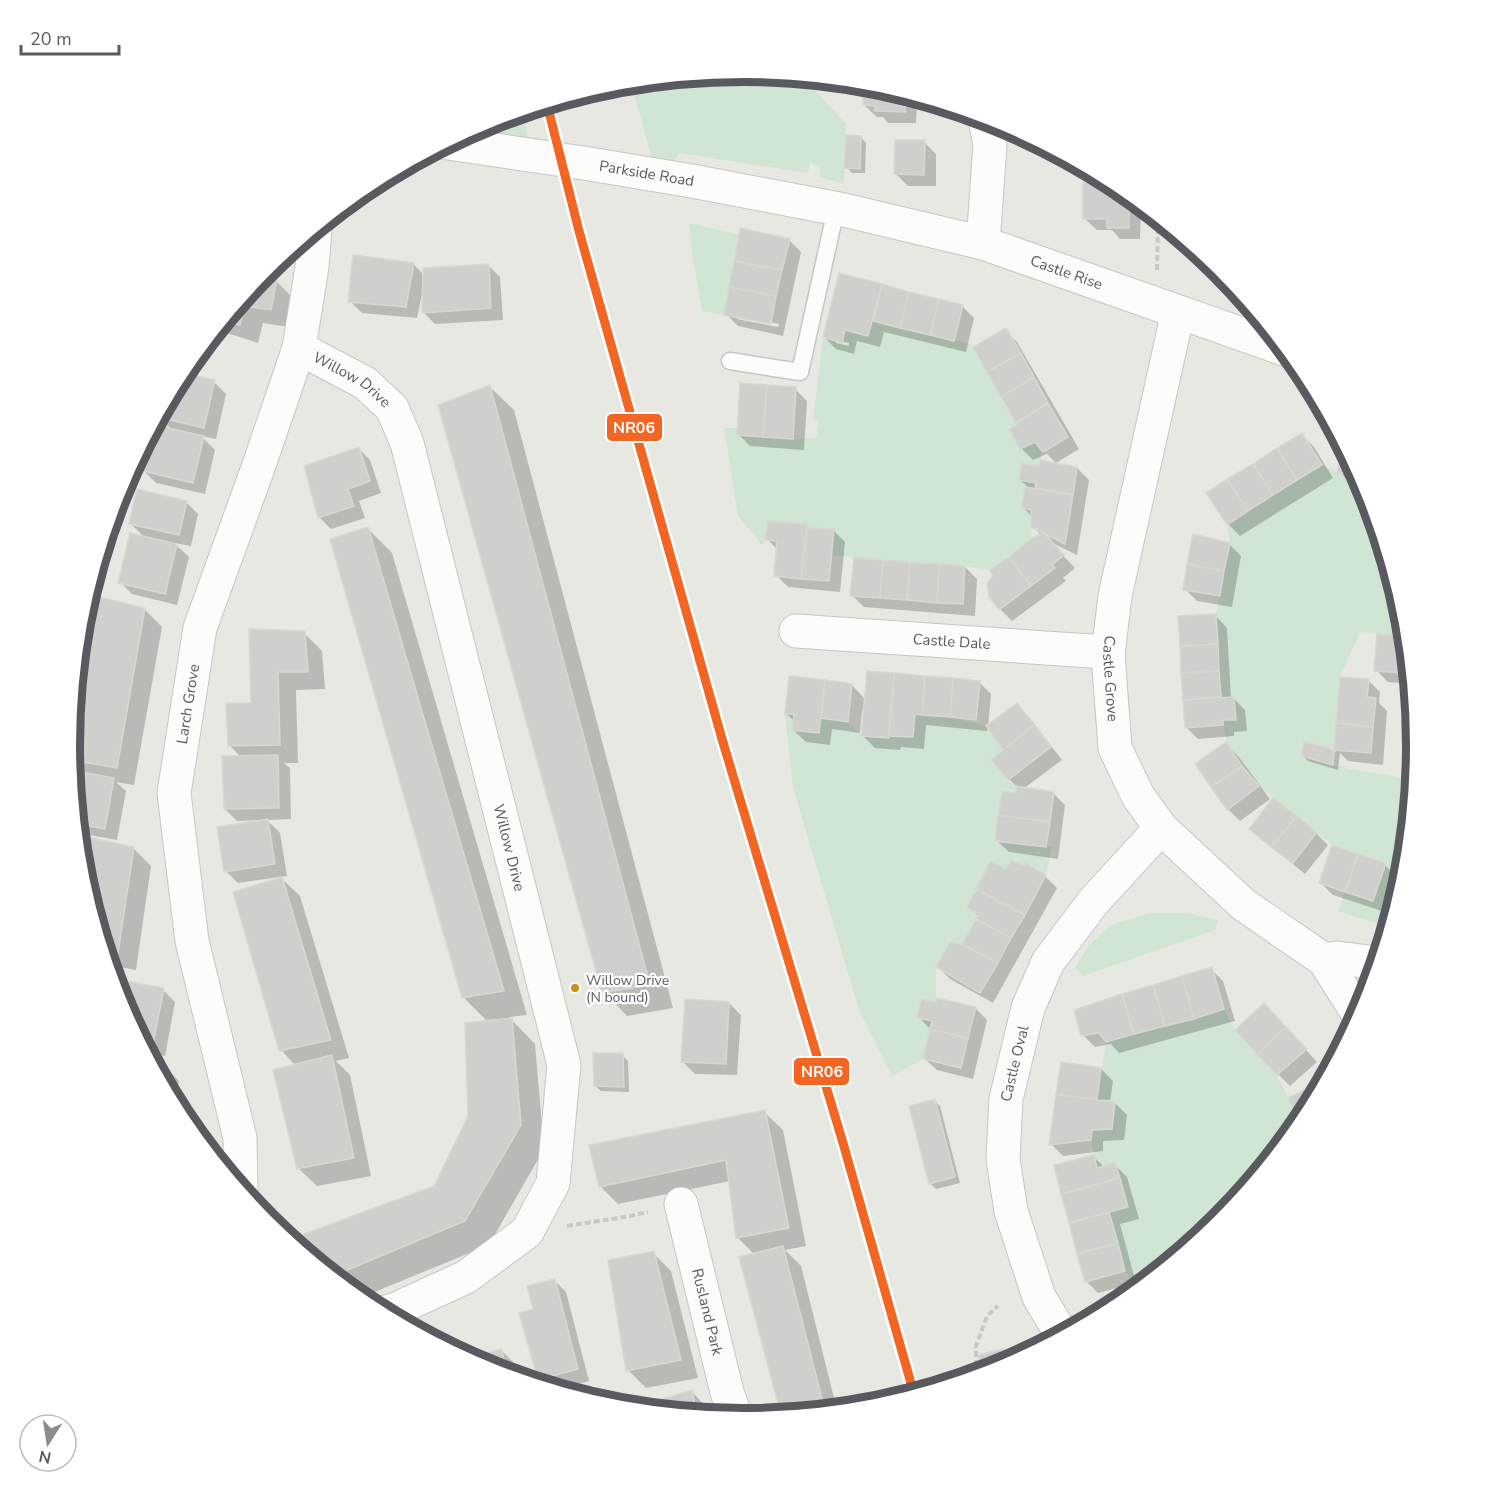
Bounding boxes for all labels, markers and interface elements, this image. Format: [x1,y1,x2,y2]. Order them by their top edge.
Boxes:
scale bar [21,18,118,56]
text: 20 m [30,27,72,51]
street label: Parkside Road [598,156,696,191]
street label: Castle Rise [1028,250,1105,294]
street label: Willow Drive [310,347,395,412]
line badge: NR06 [606,413,663,442]
text: NR06 [613,417,655,439]
street label: Castle Dale [912,629,991,654]
street label: Castle Grove [1098,634,1123,722]
street label: Larch Grove [172,663,204,745]
street label: Willow Drive [489,802,530,893]
place label: Willow Drive (N bound) [586,971,669,1007]
marker: Willow Drive (N bound) [569,982,581,994]
street label: Castle Oval [996,1023,1034,1104]
line badge: NR06 [793,1057,850,1086]
text: NR06 [801,1061,843,1083]
street label: Rusland Park [687,1266,728,1358]
north arrow [18,1413,78,1473]
text: N [37,1445,53,1469]

